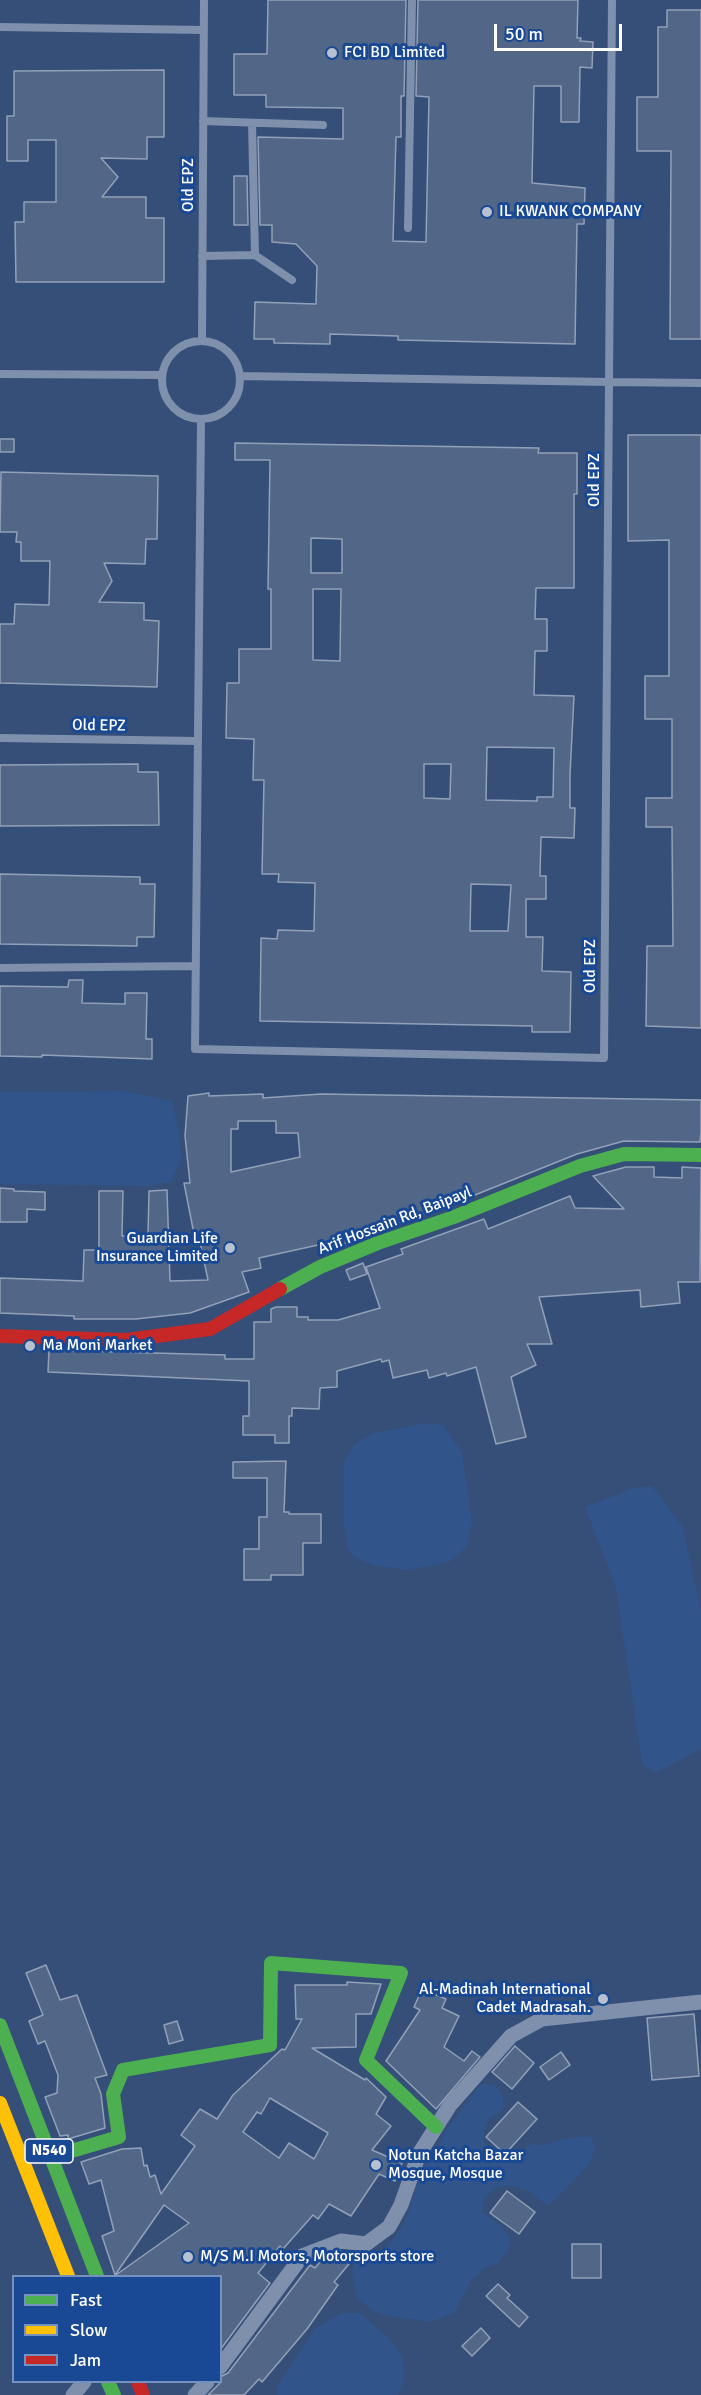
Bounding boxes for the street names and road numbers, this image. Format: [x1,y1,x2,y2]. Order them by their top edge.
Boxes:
street label: Old EPZ [179,158,199,212]
street label: Old EPZ [585,453,605,507]
street label: Old EPZ [72,716,126,736]
street label: Old EPZ [581,939,601,993]
street label: Arif Hossain Rd, Baipayl [315,1183,475,1259]
road number: N540 [25,2139,73,2163]

